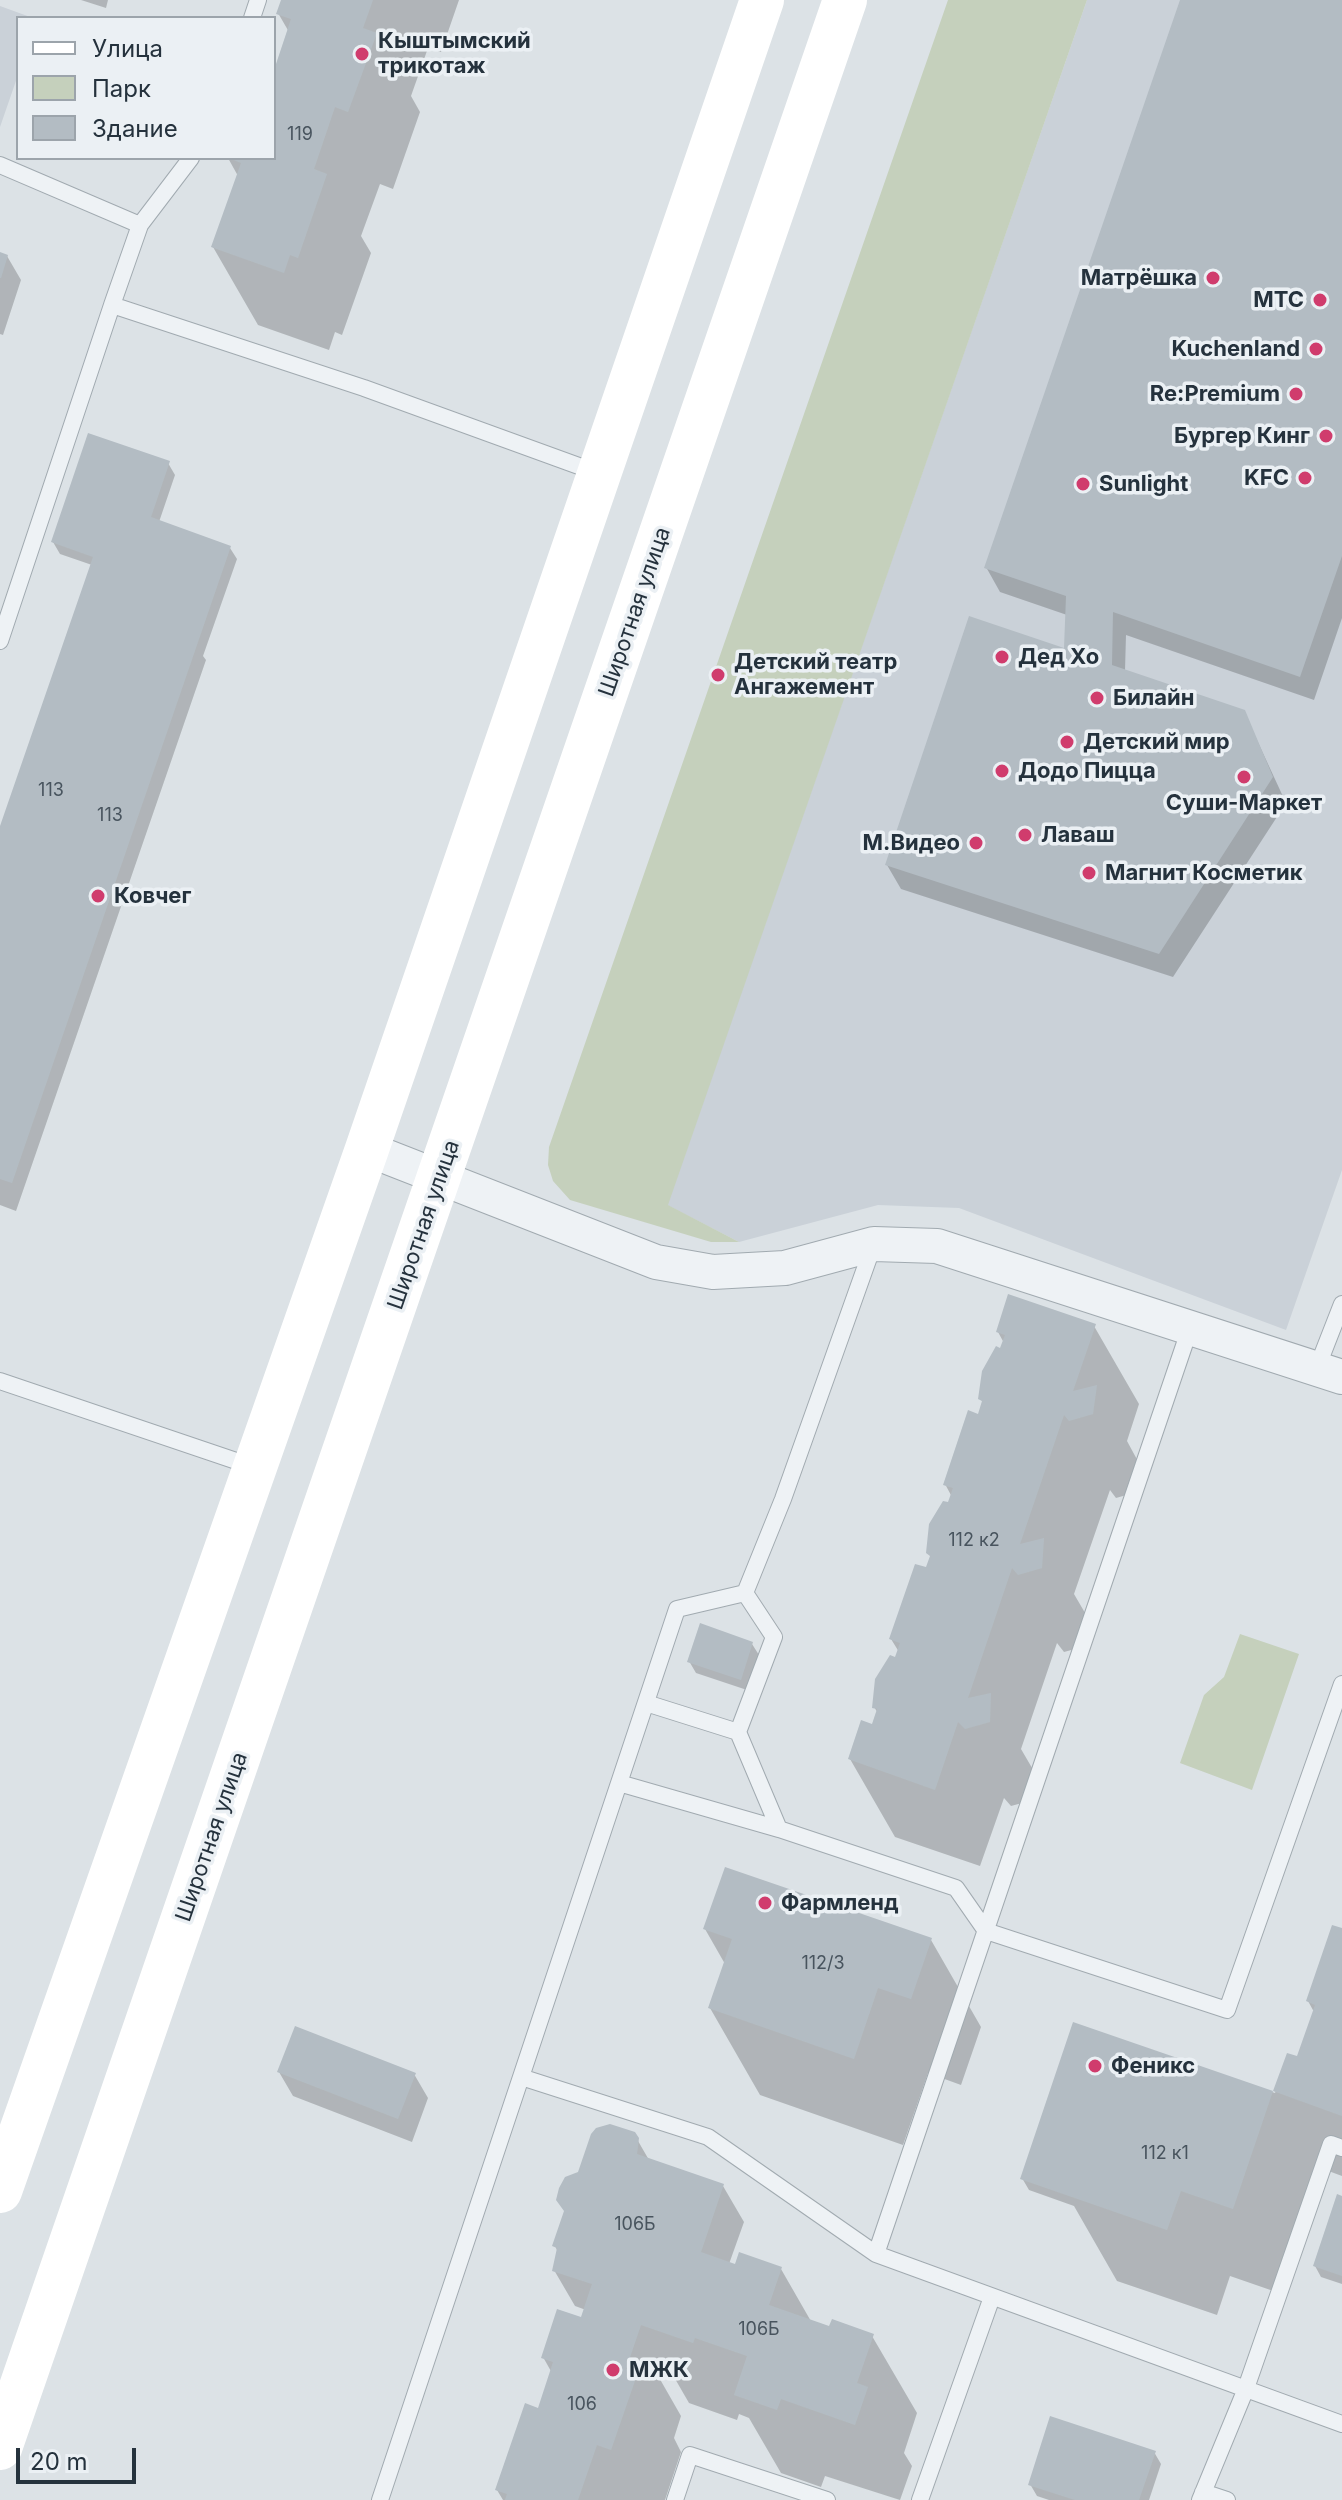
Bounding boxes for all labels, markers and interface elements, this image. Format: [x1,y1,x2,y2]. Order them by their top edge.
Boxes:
legend [16,16,276,160]
place label: Кыштымский трикотаж [378,28,531,80]
text: Улица [92,34,163,63]
marker: Кыштымский трикотаж [353,45,371,63]
text: Парк [92,74,151,103]
text: Здание [92,114,178,143]
house number: 119 [287,124,313,146]
place label: Матрёшка [1081,265,1197,291]
marker: Матрёшка [1204,269,1222,287]
place label: МТС [1253,287,1304,313]
marker: МТС [1311,291,1329,309]
place label: Kuchenland [1171,336,1300,362]
marker: Kuchenland [1307,340,1325,358]
place label: Re:Premium [1150,381,1280,407]
marker: Re:Premium [1287,385,1305,403]
place label: Бургер Кинг [1174,423,1310,449]
marker: Бургер Кинг [1317,427,1335,445]
place label: KFC [1244,465,1289,491]
marker: KFC [1296,469,1314,487]
place label: Sunlight [1099,471,1188,497]
marker: Sunlight [1074,475,1092,493]
street label: Широтная улица [594,524,676,700]
place label: Дед Хо [1018,644,1099,670]
marker: Дед Хо [993,648,1011,666]
place label: Детский театр Ангажемент [734,649,897,700]
marker: Детский театр Ангажемент [709,666,727,684]
place label: Билайн [1113,685,1194,711]
marker: Билайн [1088,689,1106,707]
place label: Детский мир [1083,729,1230,755]
marker: Детский мир [1058,733,1076,751]
place label: Додо Пицца [1018,758,1156,784]
marker: Додо Пицца [993,762,1011,780]
marker: Суши-Маркет [1235,768,1253,786]
house number: 113 [38,780,64,802]
place label: Суши-Маркет [1166,790,1322,816]
house number: 113 [97,805,123,827]
place label: Лаваш [1041,822,1115,848]
marker: Лаваш [1016,826,1034,844]
place label: М.Видео [863,830,960,856]
marker: М.Видео [967,834,985,852]
place label: Магнит Косметик [1105,860,1302,886]
marker: Магнит Косметик [1080,864,1098,882]
place label: Ковчег [114,883,191,909]
marker: Ковчег [89,887,107,905]
street label: Широтная улица [383,1137,465,1313]
house number: 112 к2 [948,1530,1000,1552]
street label: Широтная улица [171,1749,253,1925]
place label: Фармленд [781,1890,899,1916]
marker: Фармленд [756,1894,774,1912]
house number: 112/3 [801,1953,845,1975]
place label: Феникс [1111,2053,1195,2079]
marker: Феникс [1086,2057,1104,2075]
house number: 112 к1 [1141,2143,1189,2165]
house number: 106Б [614,2214,656,2236]
house number: 106Б [738,2319,780,2341]
place label: МЖК [629,2357,689,2383]
marker: МЖК [604,2361,622,2379]
house number: 106 [567,2394,597,2416]
scale bar [20,2432,140,2482]
text: 20 m [30,2447,88,2476]

